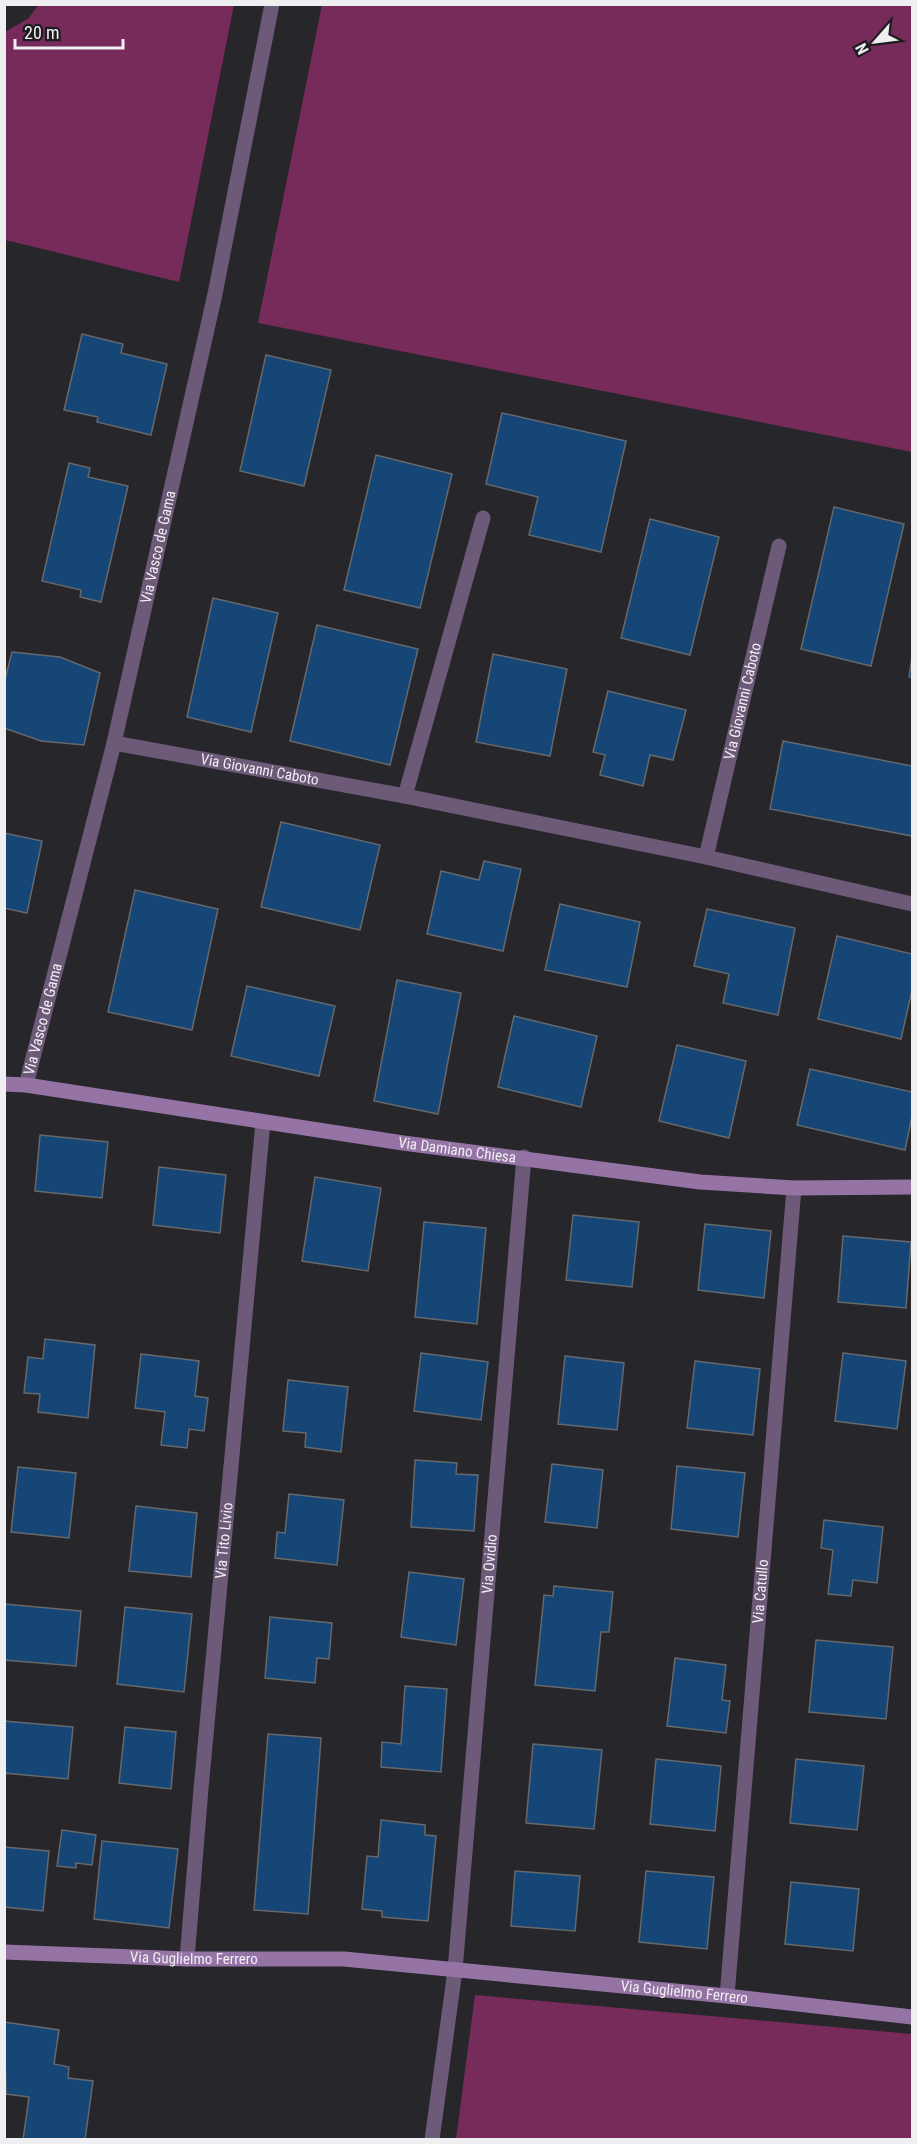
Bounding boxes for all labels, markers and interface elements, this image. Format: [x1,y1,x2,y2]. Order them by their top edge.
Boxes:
scale bar [15,12,123,50]
north arrow [845,12,905,72]
text: 20 m [24,22,59,43]
text: N [852,40,873,58]
street label: Via Vasco de Gama [137,489,179,605]
street label: Via Giovanni Caboto [720,641,765,762]
street label: Via Giovanni Caboto [199,750,320,789]
street label: Via Vasco de Gama [20,961,66,1077]
street label: Via Damiano Chiesa [397,1133,517,1167]
street label: Via Tito Livio [212,1502,237,1580]
street label: Via Ovidio [478,1533,501,1595]
street label: Via Catullo [749,1559,772,1624]
street label: Via Guglielmo Ferrero [130,1948,258,1968]
street label: Via Guglielmo Ferrero [620,1977,749,2007]

